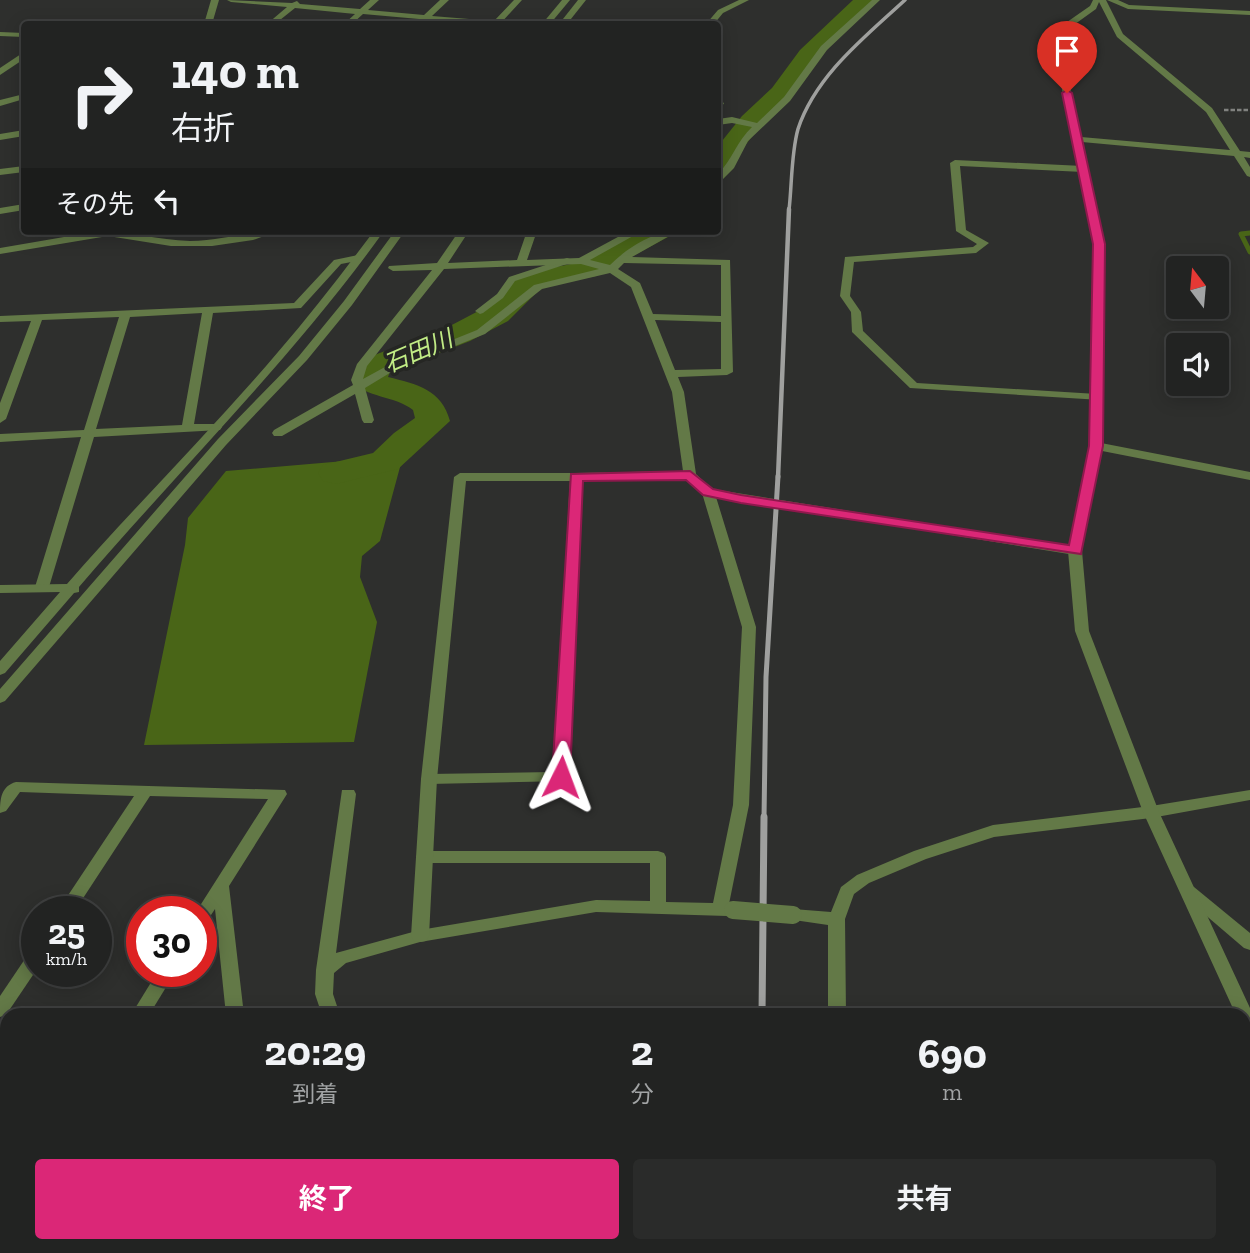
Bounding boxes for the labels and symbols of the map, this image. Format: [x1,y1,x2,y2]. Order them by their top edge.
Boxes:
pin [1037,21,1097,93]
north arrow [1166,256,1228,318]
water label: 石田川 [379,322,460,378]
position arrow [524,740,598,814]
speed limit sign: 30 [126,896,217,987]

